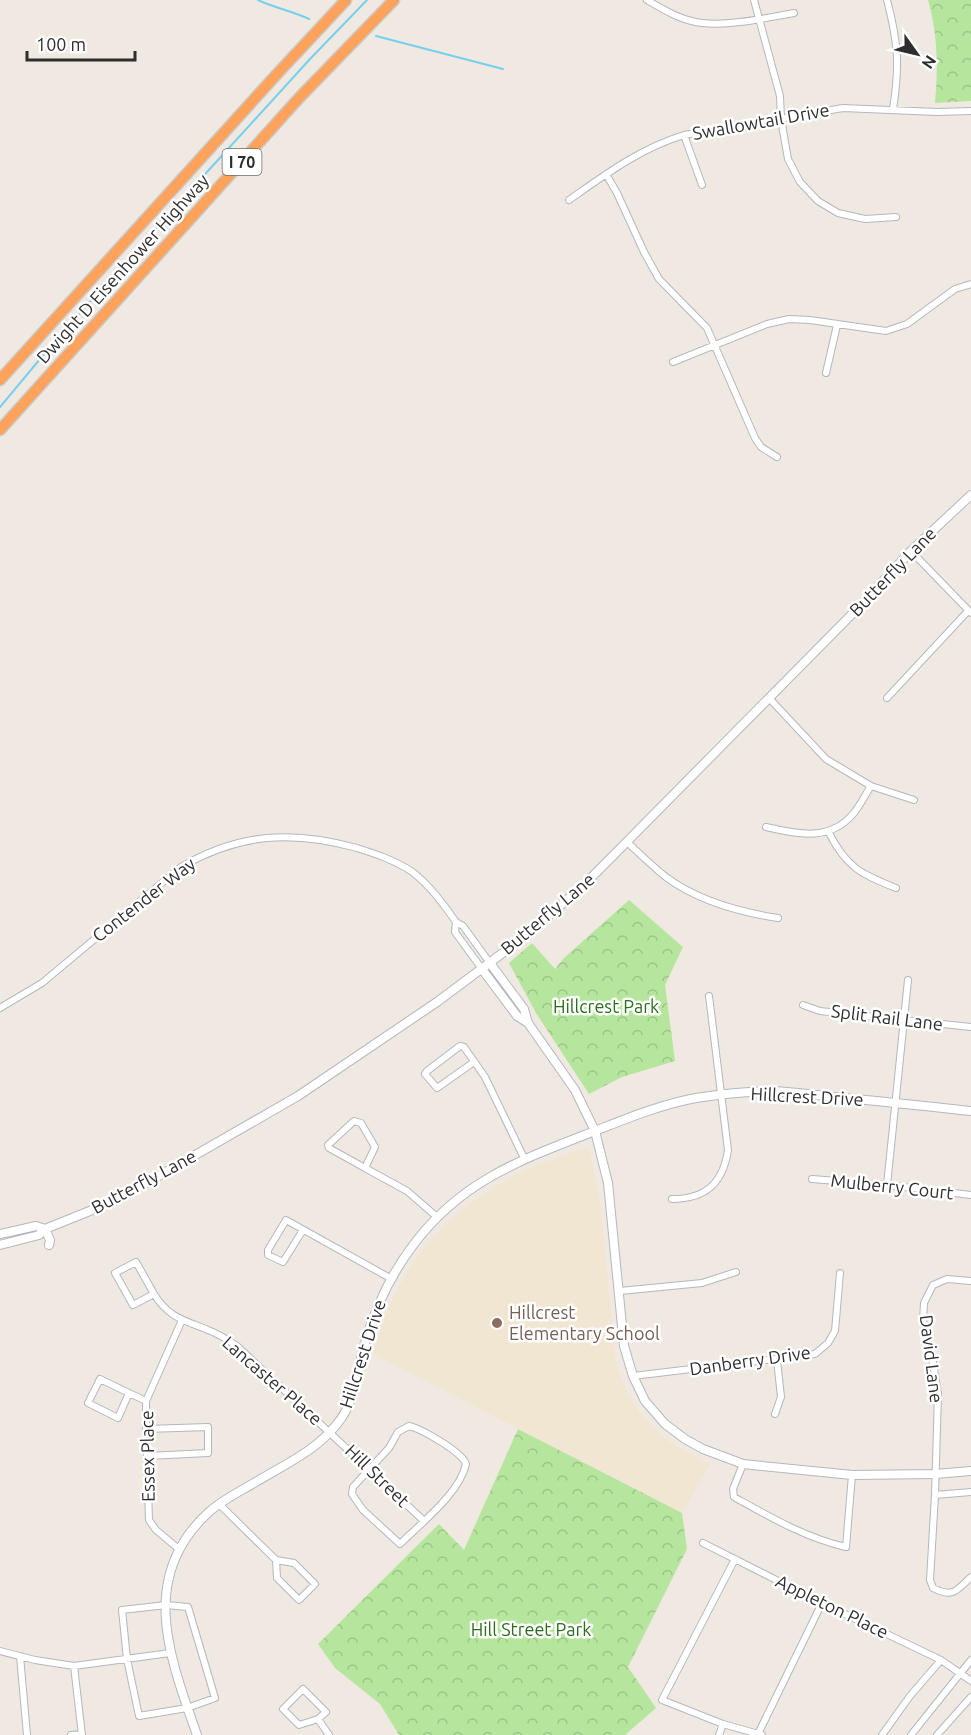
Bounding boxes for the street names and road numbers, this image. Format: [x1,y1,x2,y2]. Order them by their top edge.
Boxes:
street label: Swallowtail Drive [691,99,831,143]
road number: I 70 [222,149,262,175]
street label: Dwight D Eisenhower Highway [32,170,213,367]
street label: Butterfly Lane [845,523,940,620]
street label: Contender Way [88,853,199,945]
street label: Butterfly Lane [497,868,598,958]
street label: Split Rail Lane [830,1000,944,1034]
street label: Hillcrest Drive [750,1083,864,1109]
street label: Butterfly Lane [88,1145,199,1217]
street label: Mulberry Court [830,1170,955,1202]
street label: Hillcrest Drive [335,1297,389,1411]
street label: David Lane [917,1314,947,1404]
street label: Lancaster Place [219,1332,326,1429]
street label: Danberry Drive [688,1342,812,1378]
street label: Essex Place [136,1410,158,1502]
street label: Hill Street [342,1440,414,1511]
street label: Appleton Place [773,1570,892,1642]

